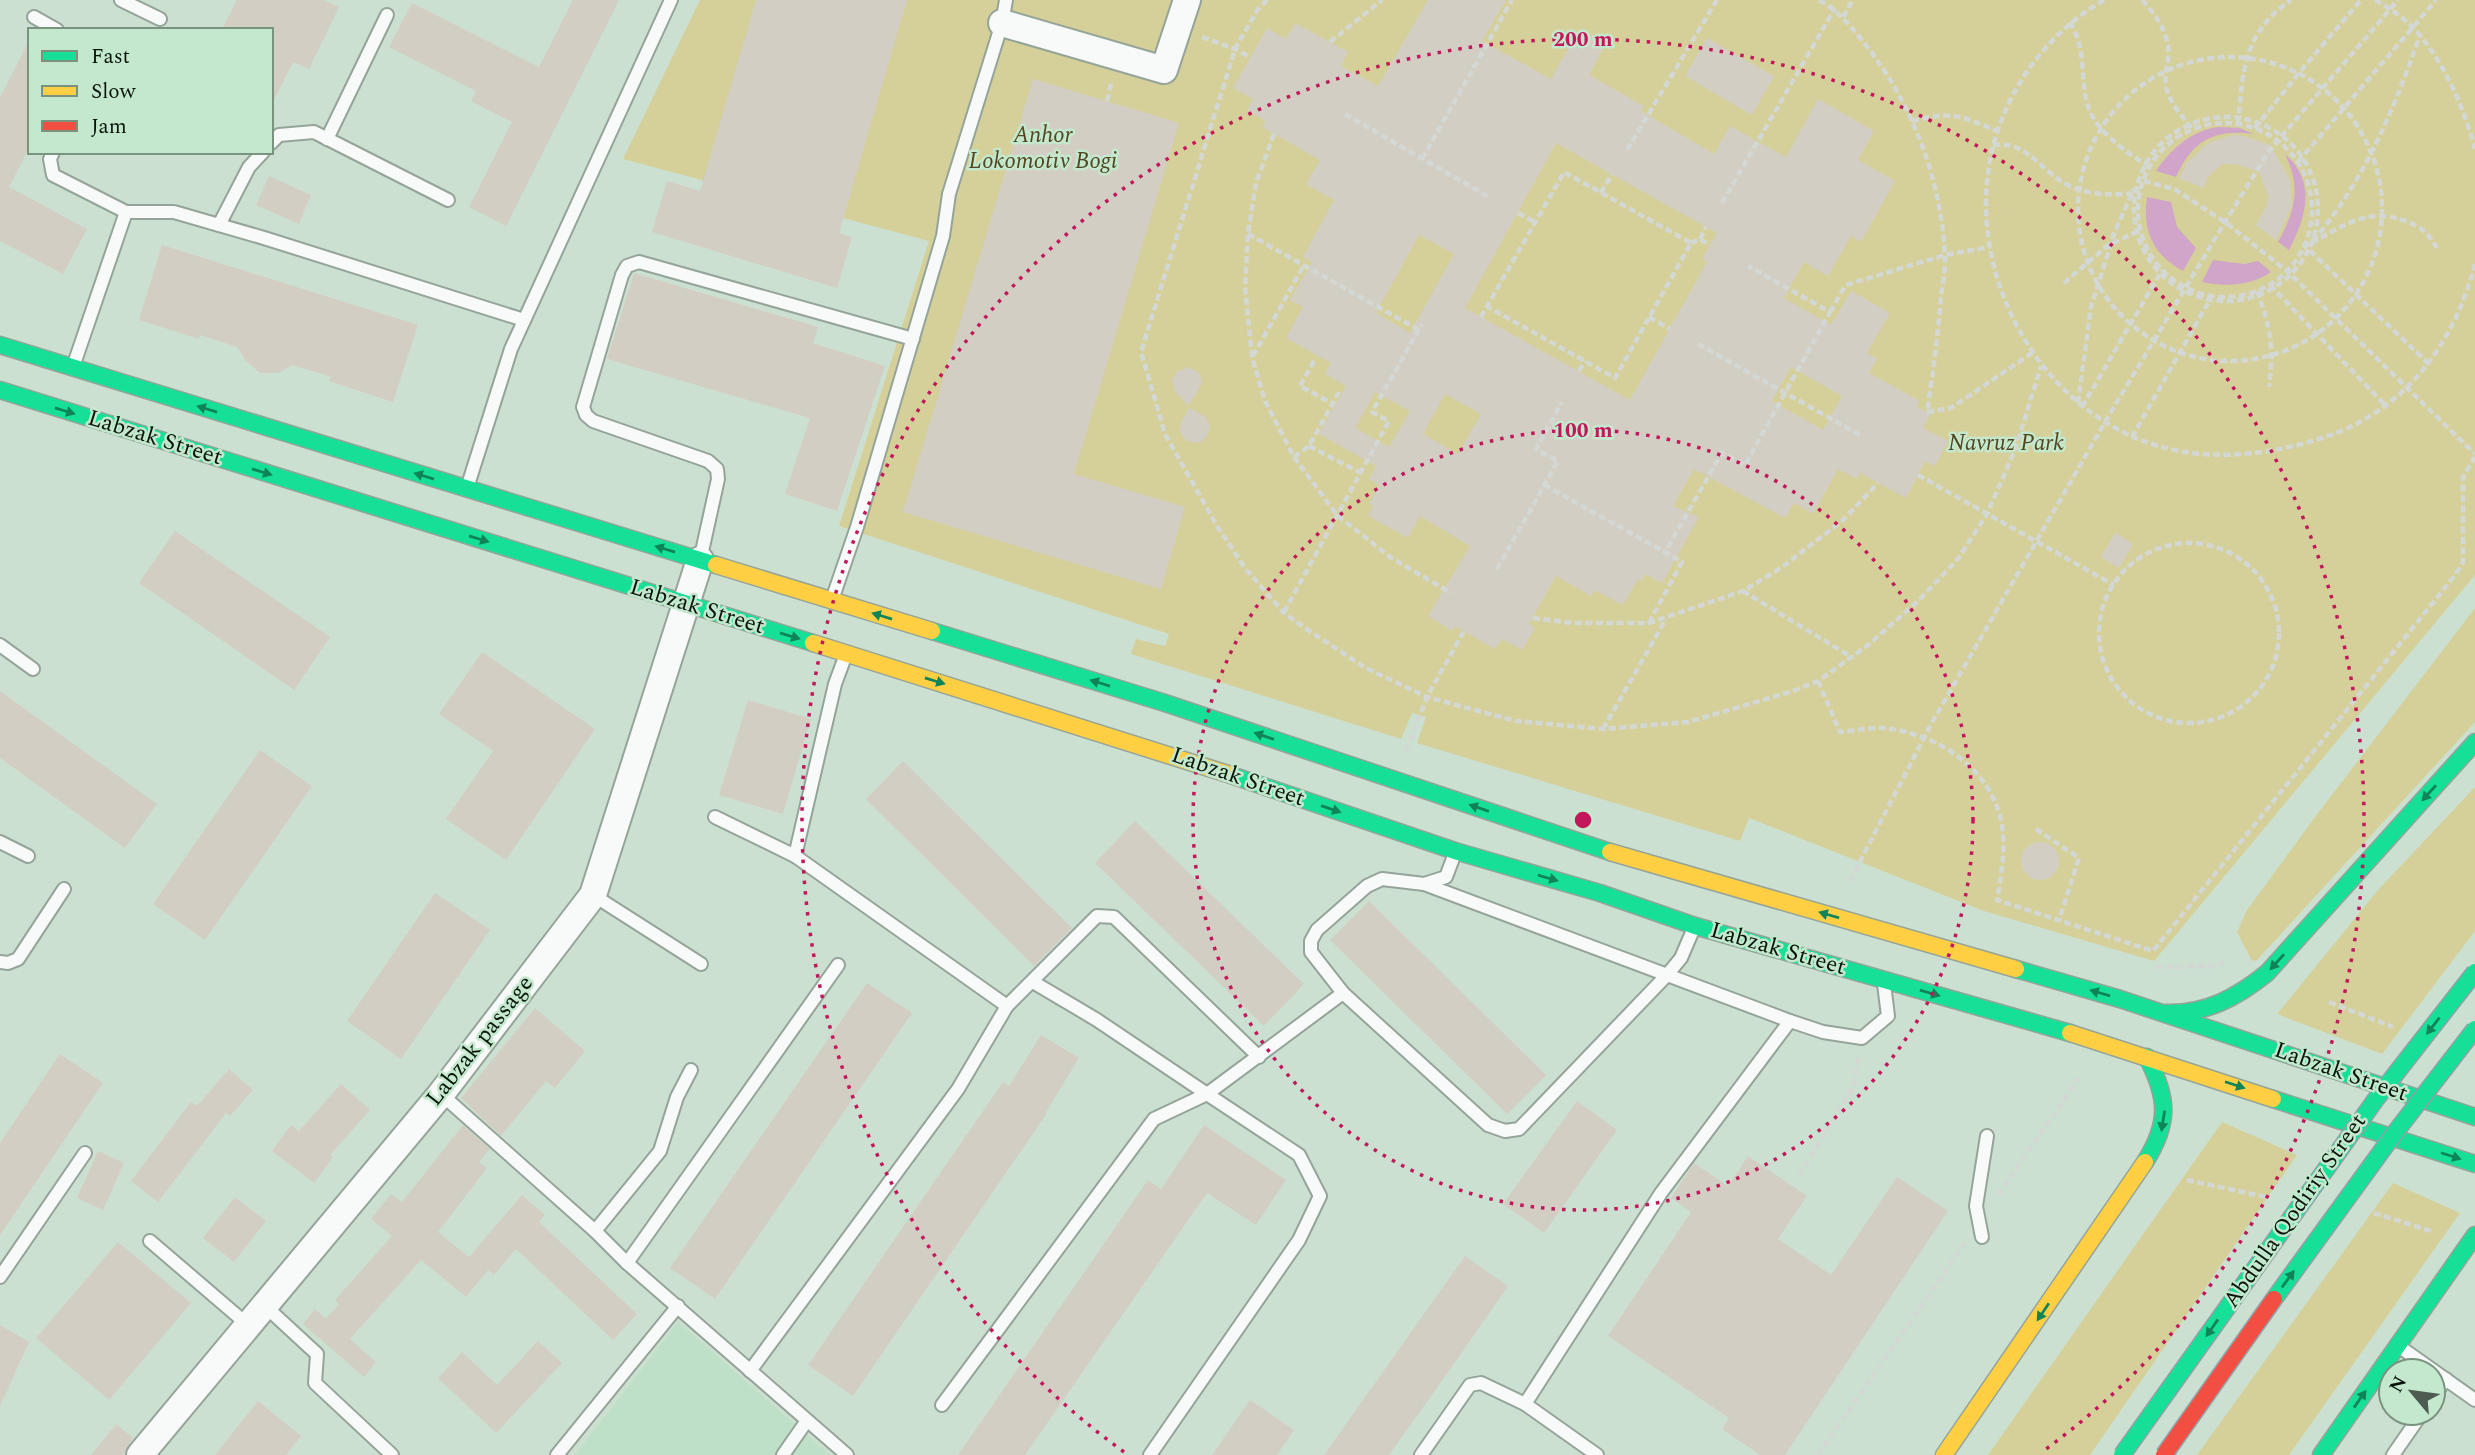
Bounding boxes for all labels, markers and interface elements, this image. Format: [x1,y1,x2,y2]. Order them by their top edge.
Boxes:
text: 200 m [1553,24,1613,56]
legend [28,28,273,154]
text: Fast [91,41,130,73]
text: Slow [91,76,137,108]
text: Jam [91,111,127,143]
park label: Anhor Lokomotiv Bogi [969,118,1117,179]
street label: Labzak Street [83,401,227,475]
one-way arrow [197,403,218,413]
one-way arrow [55,406,76,416]
text: 100 m [1553,415,1613,447]
park label: Navruz Park [1948,426,2064,461]
one-way arrow [252,467,273,477]
one-way arrow [413,470,434,480]
one-way arrow [469,534,490,545]
one-way arrow [654,544,675,554]
street label: Labzak Street [625,570,769,644]
one-way arrow [872,610,893,621]
one-way arrow [780,631,801,641]
one-way arrow [925,676,946,686]
one-way arrow [1089,677,1110,687]
one-way arrow [1253,730,1274,741]
street label: Labzak Street [1166,738,1310,816]
one-way arrow [2421,784,2437,802]
one-way arrow [1469,802,1490,813]
one-way arrow [1321,804,1342,815]
centre of rings [1571,808,1595,832]
one-way arrow [1537,873,1559,884]
one-way arrow [1818,910,1839,920]
street label: Labzak Street [1706,913,1850,985]
one-way arrow [2269,953,2285,971]
street label: Labzak passage [418,968,542,1114]
one-way arrow [1919,988,1941,999]
one-way arrow [2090,988,2111,998]
one-way arrow [2425,1016,2440,1034]
street label: Labzak Street [2269,1033,2413,1111]
one-way arrow [2224,1081,2245,1091]
street label: Abdulla Qodiriy Street [2215,1106,2375,1316]
one-way arrow [2157,1110,2168,1132]
one-way arrow [2440,1152,2461,1162]
one-way arrow [2280,1270,2294,1288]
one-way arrow [2036,1303,2050,1321]
one-way arrow [2205,1319,2219,1337]
north arrow [2377,1357,2447,1427]
text: N [2382,1371,2415,1398]
one-way arrow [2353,1390,2367,1408]

